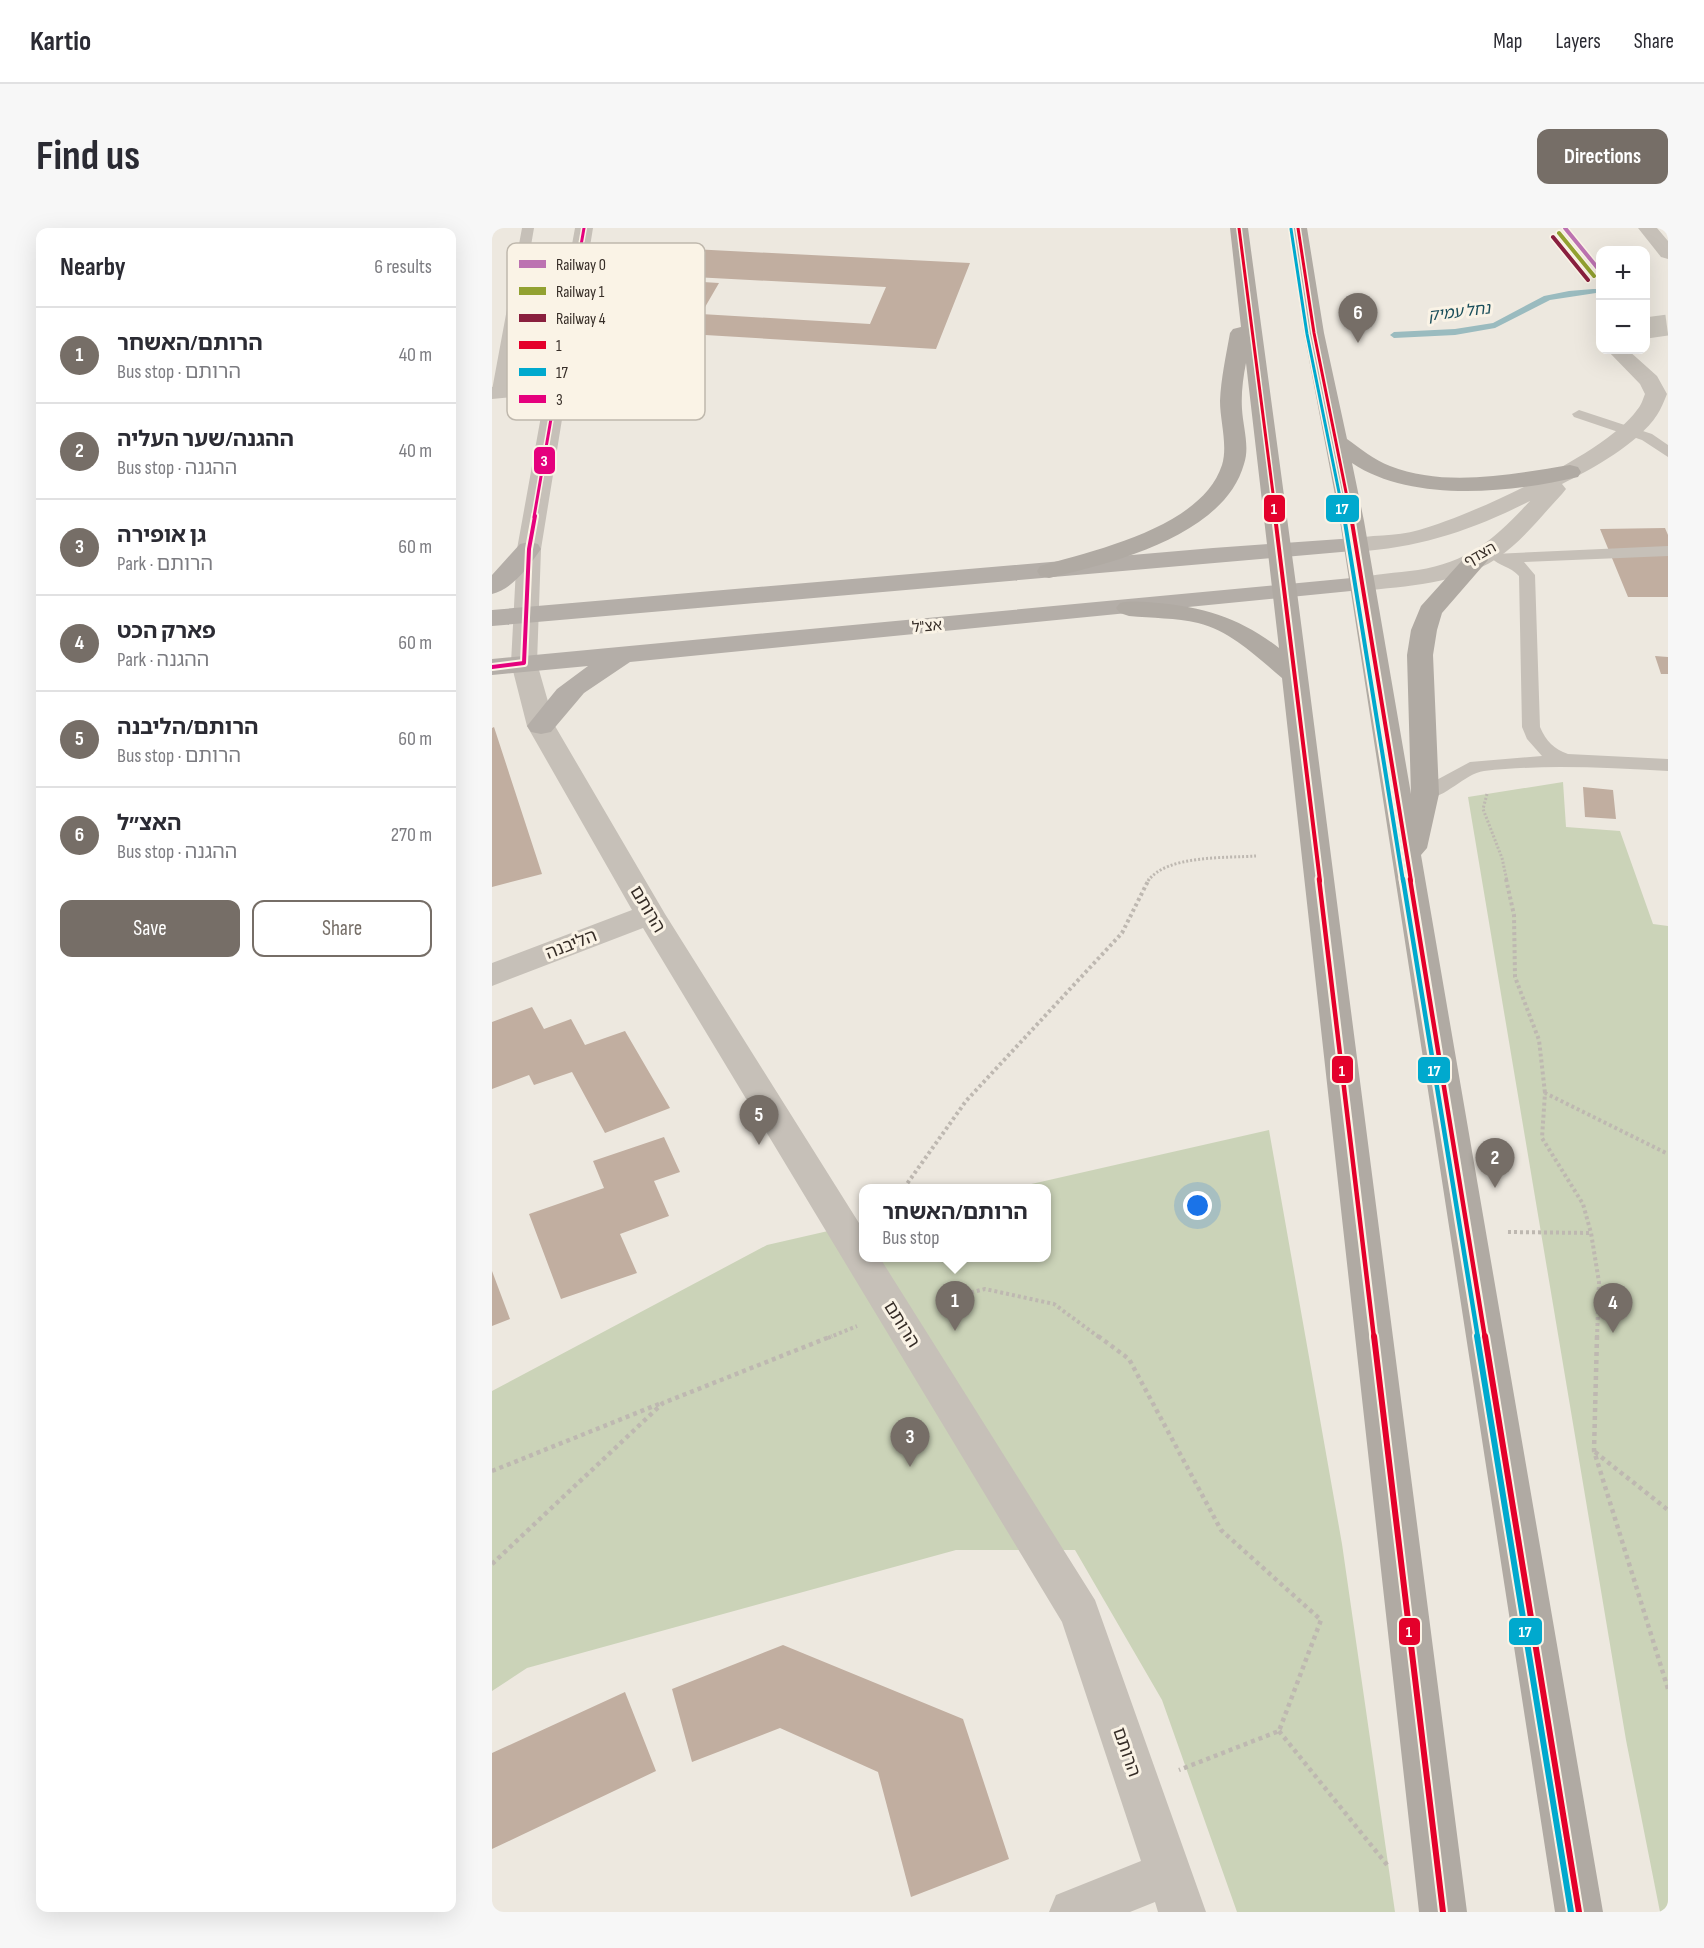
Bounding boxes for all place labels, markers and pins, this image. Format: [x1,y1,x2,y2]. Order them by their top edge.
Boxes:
pin: 6 [1338,294,1378,343]
pin: 5 [740,1096,778,1145]
pin: 2 [1476,1138,1514,1188]
pin: 1 [936,1282,974,1331]
pin: 4 [1594,1284,1632,1333]
pin: 3 [890,1418,930,1467]

